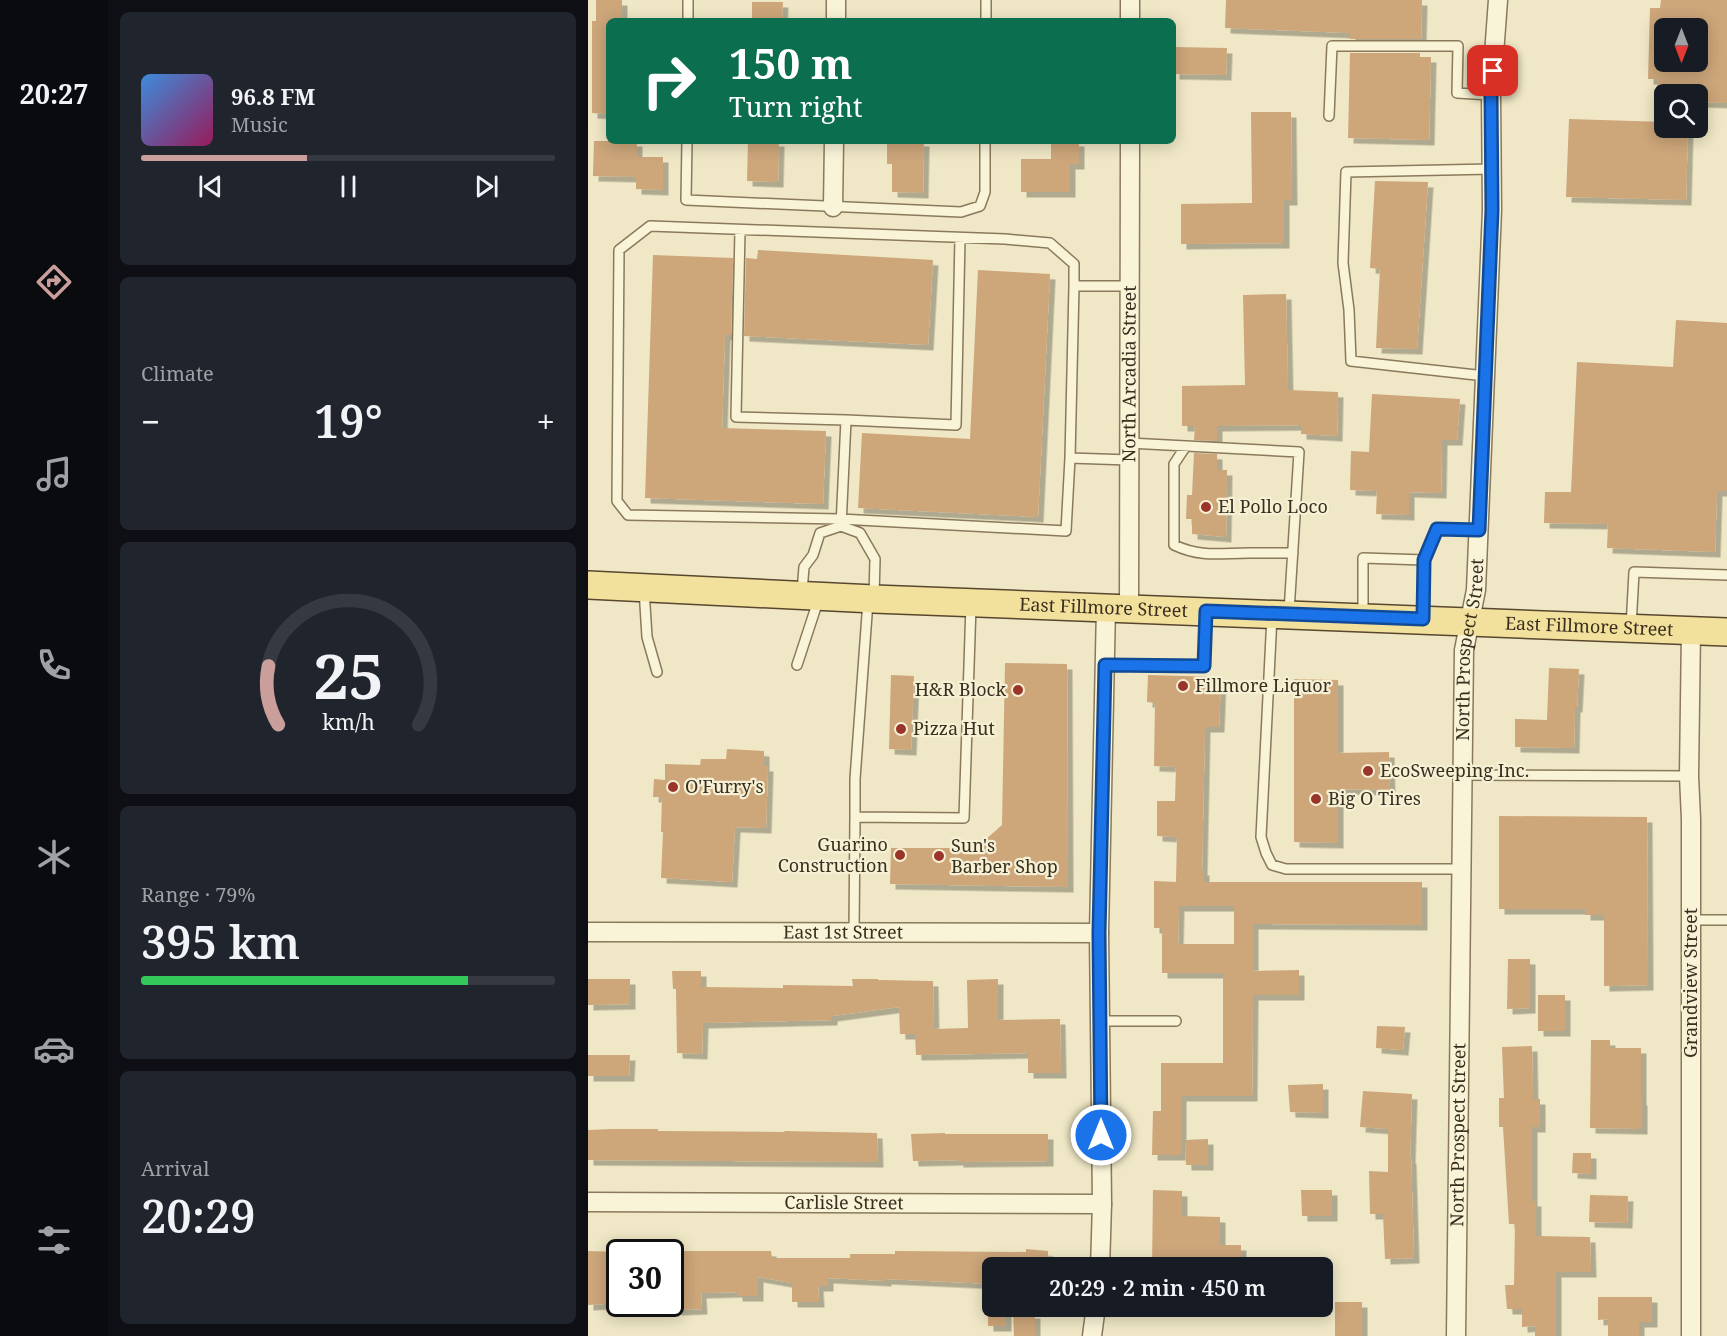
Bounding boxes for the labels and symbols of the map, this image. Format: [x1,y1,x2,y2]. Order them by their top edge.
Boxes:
north arrow [1654,18,1708,72]
pin [1467,45,1518,96]
street label: North Arcadia Street [1116,285,1141,463]
place label: El Pollo Loco [1218,494,1328,518]
marker: El Pollo Loco [1199,500,1213,514]
street label: North Prospect Street [1450,558,1488,741]
street label: East Fillmore Street [1019,592,1188,622]
street label: East Fillmore Street [1504,610,1674,641]
place label: Fillmore Liquor [1195,673,1332,697]
place label: H&R Block [915,677,1006,701]
marker: Fillmore Liquor [1176,679,1190,693]
marker: H&R Block [1011,683,1025,697]
place label: Pizza Hut [913,716,995,740]
marker: Pizza Hut [894,722,908,736]
place label: EcoSweeping Inc. [1380,758,1529,782]
marker: EcoSweeping Inc. [1361,764,1375,778]
place label: O'Furry's [685,774,764,798]
marker: O'Furry's [666,780,680,794]
place label: Big O Tires [1328,786,1421,810]
marker: Big O Tires [1309,792,1323,806]
place label: Guarino Construction [778,832,888,877]
place label: Sun's Barber Shop [951,833,1058,878]
marker: Guarino Construction [893,848,907,862]
marker: Sun's Barber Shop [932,849,946,863]
street label: Grandview Street [1678,908,1702,1058]
street label: East 1st Street [783,919,903,944]
street label: North Prospect Street [1444,1043,1470,1227]
position arrow [1069,1103,1133,1167]
street label: Carlisle Street [784,1190,904,1214]
speed limit sign: 30 [606,1239,684,1317]

